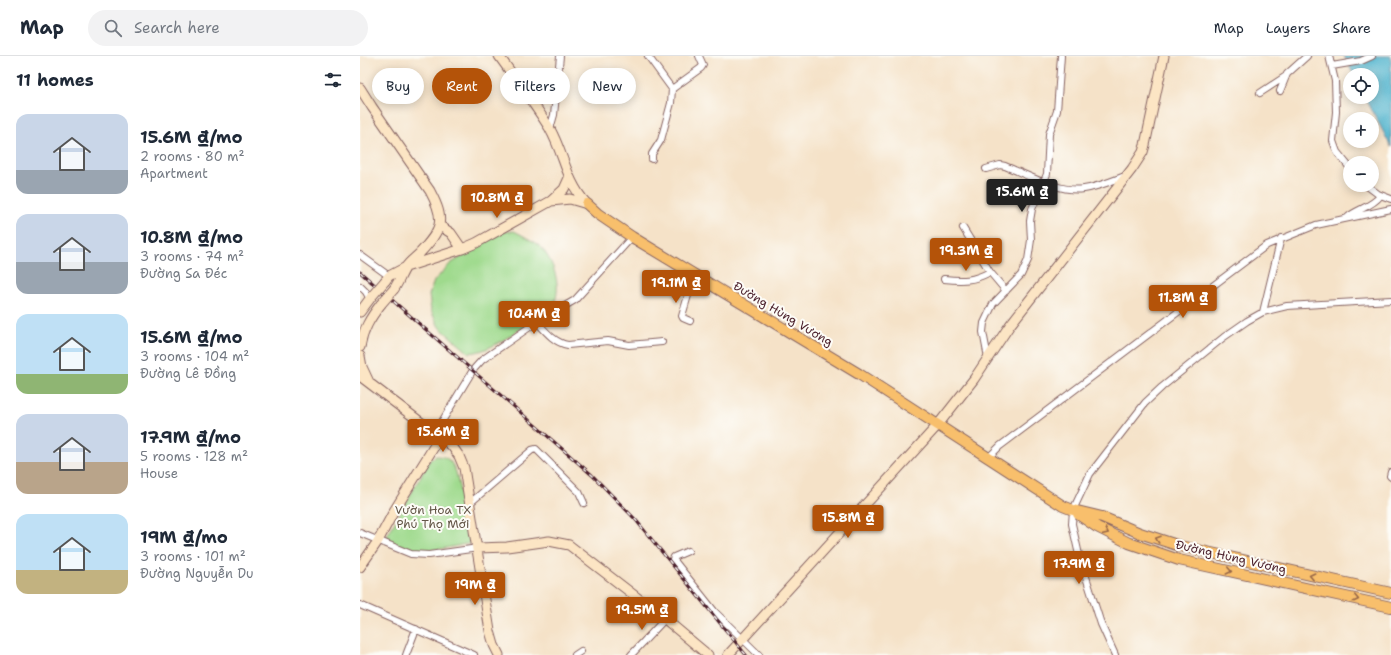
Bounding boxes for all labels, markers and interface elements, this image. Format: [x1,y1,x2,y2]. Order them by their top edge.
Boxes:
search box [88,10,368,46]
text: Map [20,15,64,40]
icon: search [102,17,124,39]
text: Search here [134,18,220,38]
text: Map [1214,19,1244,37]
text: Layers [1266,19,1310,37]
text: Share [1332,19,1371,37]
chip: Buy [372,68,424,104]
chip: Rent [432,68,492,104]
chip: Filters [500,68,570,104]
chip: New [578,68,636,104]
map controls [1343,68,1379,192]
button: locate [1343,68,1379,104]
text: 11 homes [16,69,94,91]
icon: filters [322,69,344,91]
button: + [1343,112,1379,148]
text: 15.6M ₫/mo [140,126,243,148]
icon: home [48,130,96,178]
text: 2 rooms · 80 m² [140,148,244,165]
button: − [1343,156,1379,192]
text: Apartment [140,165,208,182]
pin: 15.6M ₫ [985,179,1059,213]
text: 15.6M ₫ [996,183,1048,200]
pin: 10.8M ₫ [460,185,534,219]
text: 10.8M ₫ [470,189,524,206]
text: 10.8M ₫/mo [140,226,243,248]
icon: home [48,230,96,278]
pin: 19.3M ₫ [929,238,1003,272]
text: 19.3M ₫ [939,242,993,259]
text: 3 rooms · 74 m² [140,248,244,265]
text: Đường Sa Đéc [140,265,227,282]
pin: 19.1M ₫ [639,270,713,304]
text: 19.1M ₫ [651,274,701,291]
street label: Đường Hùng Vương [730,278,836,350]
pin: 11.8M ₫ [1146,285,1220,319]
text: 11.8M ₫ [1158,289,1208,306]
pin: 10.4M ₫ [497,301,571,335]
text: 10.4M ₫ [508,305,560,322]
text: 15.6M ₫/mo [140,326,243,348]
icon: home [48,330,96,378]
text: 3 rooms · 104 m² [140,348,249,365]
text: Đường Lê Đồng [140,365,236,382]
pin: 15.6M ₫ [406,419,480,453]
text: 15.6M ₫ [417,423,469,440]
text: 17.9M ₫/mo [140,426,241,448]
icon: home [48,430,96,478]
text: 5 rooms · 128 m² [140,448,248,465]
text: House [140,465,178,482]
park label: Vườn Hoa TX Phú Thọ Mới [395,502,471,532]
pin: 15.8M ₫ [811,505,885,539]
text: 15.8M ₫ [821,509,875,526]
text: 19M ₫/mo [140,526,228,548]
one-way arrow [1101,527,1109,535]
icon: home [48,530,96,578]
one-way arrow [1155,535,1162,544]
street label: Đường Hùng Vương [1174,536,1288,578]
text: 3 rooms · 101 m² [140,548,246,565]
pin: 17.9M ₫ [1042,551,1116,585]
text: 17.9M ₫ [1053,555,1105,572]
text: Đường Nguyễn Du [140,565,253,582]
one-way arrow [1225,566,1232,575]
pin: 19M ₫ [447,572,503,606]
one-way arrow [1309,572,1315,580]
text: 19M ₫ [454,576,496,593]
one-way arrow [1353,595,1359,603]
pin: 19.5M ₫ [605,597,679,631]
text: 19.5M ₫ [615,601,669,618]

